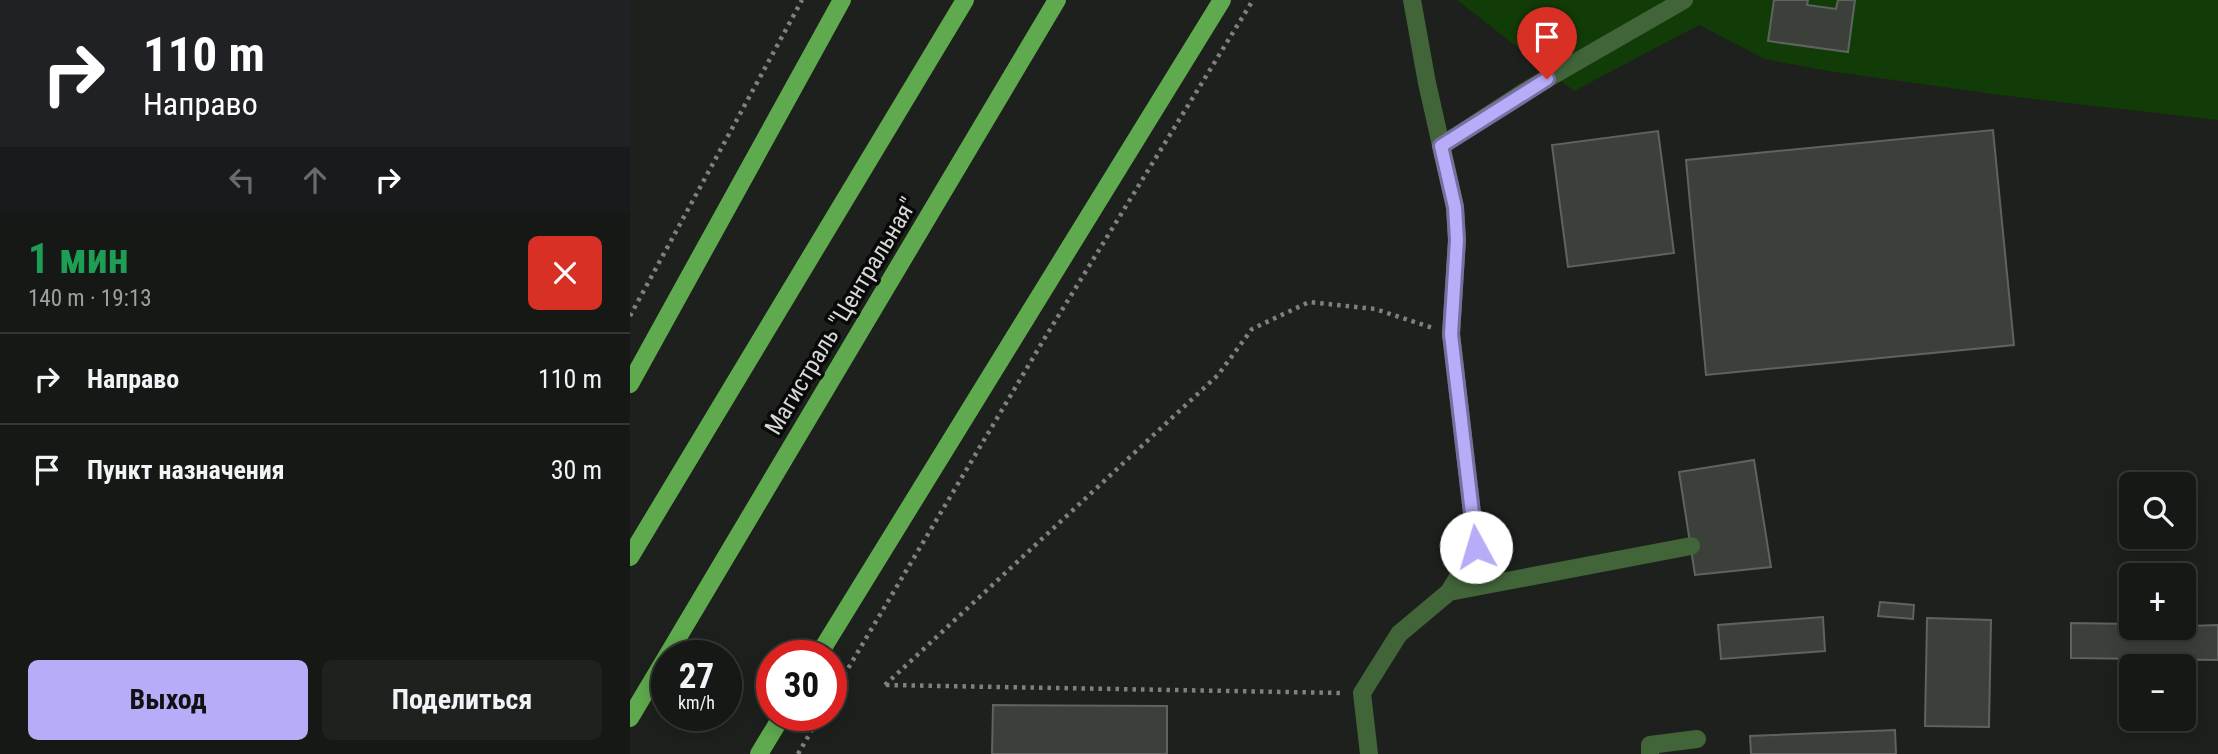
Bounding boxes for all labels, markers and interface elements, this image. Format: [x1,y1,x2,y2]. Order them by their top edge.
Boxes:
pin [1517,7,1577,79]
icon: arrive [1528,18,1566,56]
text: 110 m [143,26,265,83]
icon: right [28,28,119,119]
text: Направо [143,85,258,123]
icon: left [223,161,261,199]
icon: ahead [296,161,334,199]
icon: right [369,161,407,199]
street label: Магистраль "Центральная" [759,192,923,440]
text: 1 мин [28,234,129,283]
button: close [528,236,602,310]
text: 140 m · 19:13 [28,285,152,312]
icon: right [28,360,66,398]
text: Направо [87,364,179,394]
text: 110 m [538,364,602,394]
icon: arrive [28,451,66,489]
text: Пункт назначения [87,455,285,485]
text: 30 m [551,455,602,485]
map controls [2119,472,2196,731]
button: search [2119,472,2196,549]
position arrow [1439,510,1513,584]
button: + [2119,563,2196,640]
speed limit sign: 30 [756,640,847,731]
button: − [2119,654,2196,731]
text: 27 [679,656,714,697]
button: Выход [28,660,308,740]
button: Поделиться [322,660,602,740]
text: km/h [678,692,715,713]

